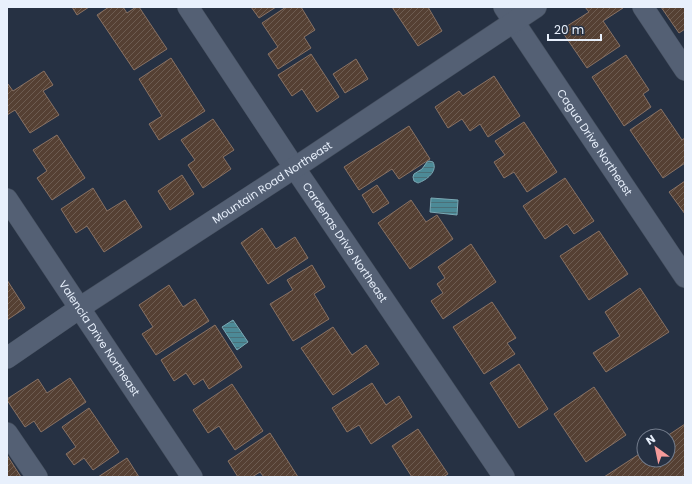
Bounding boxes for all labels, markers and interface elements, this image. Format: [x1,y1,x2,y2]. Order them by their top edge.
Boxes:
scale bar [548,16,601,42]
text: 20 m [554,21,584,38]
street label: Cagua Drive Northeast [553,86,636,199]
street label: Mountain Road Northeast [209,137,335,227]
street label: Cardenas Drive Northeast [299,179,392,306]
street label: Valencia Drive Northeast [55,277,144,399]
north arrow [636,428,676,468]
text: N [643,431,658,449]

